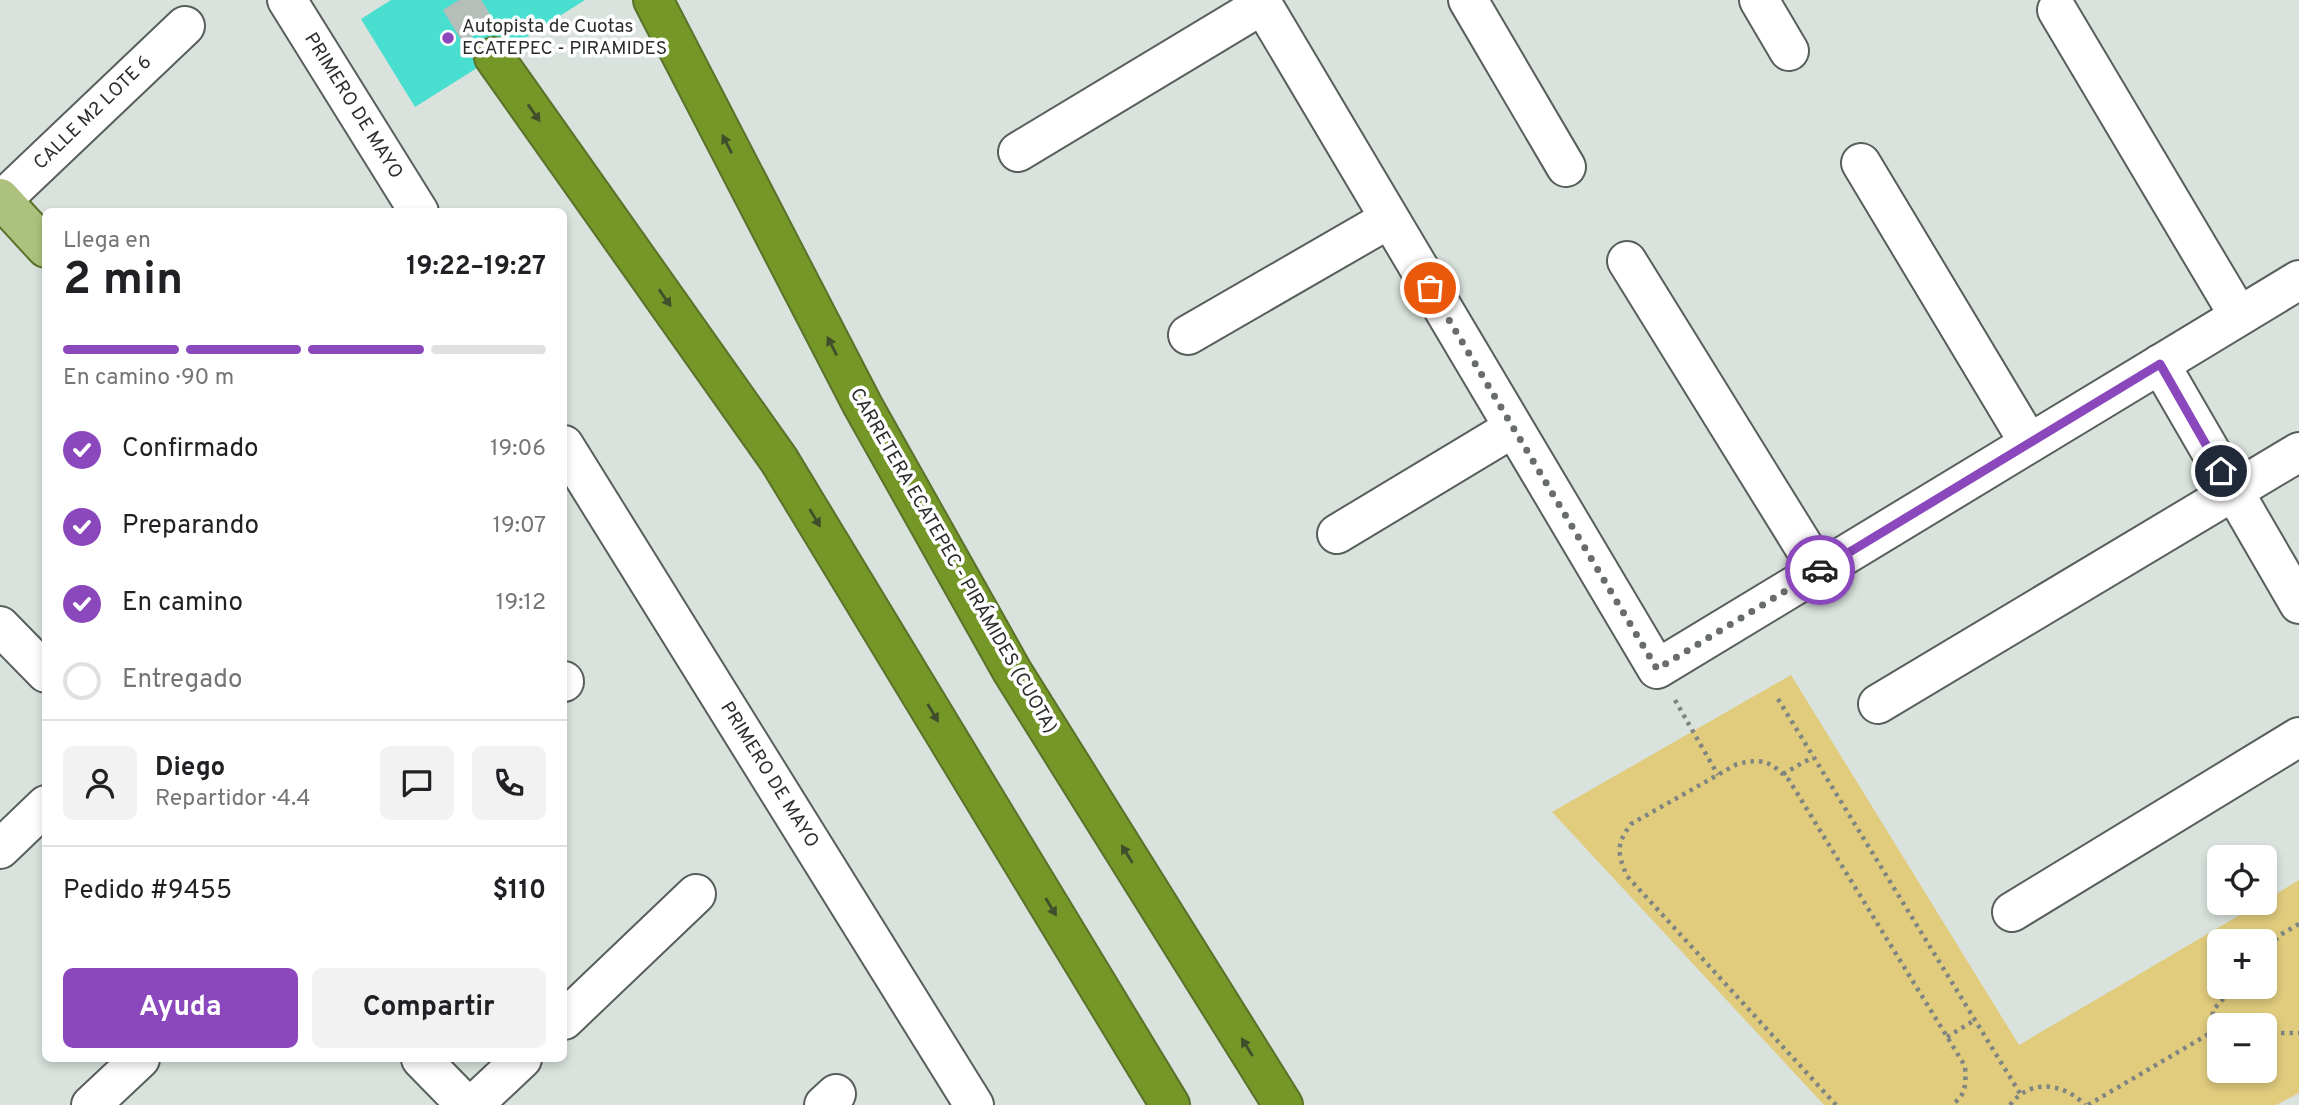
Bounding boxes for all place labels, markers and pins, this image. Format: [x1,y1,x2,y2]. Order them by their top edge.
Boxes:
place label: Autopista de Cuotas ECATEPEC - PIRAMIDES [462,15,667,61]
marker: Autopista de Cuotas ECATEPEC - PIRAMIDES [440,30,456,46]
pin [1400,258,1460,318]
pin [2191,441,2251,501]

